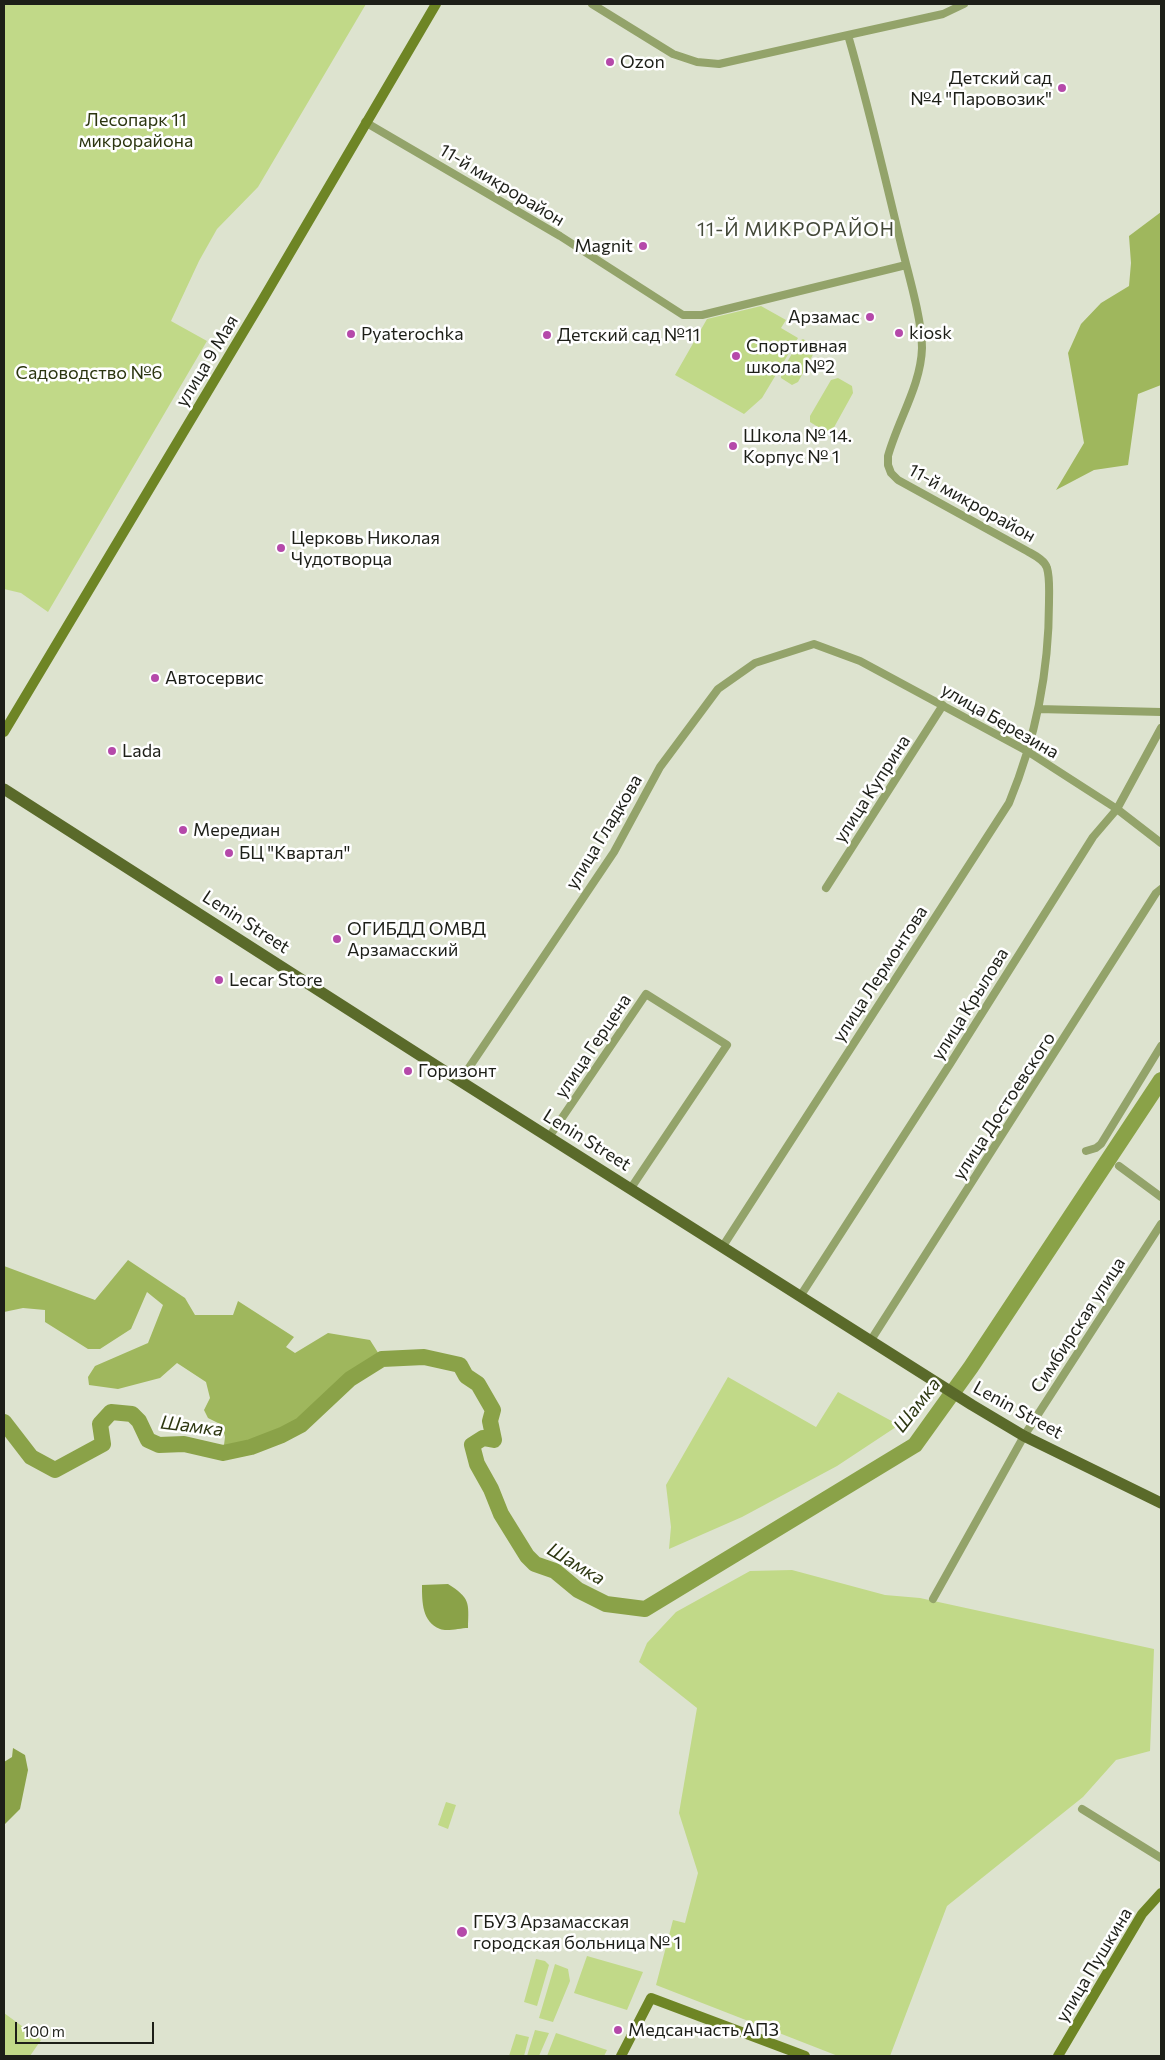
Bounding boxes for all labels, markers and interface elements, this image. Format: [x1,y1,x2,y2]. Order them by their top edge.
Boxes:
place label: Ozon [620,51,665,73]
marker: Ozon [604,56,616,68]
place label: Детский сад №4 "Паровозик" [910,67,1052,110]
marker: Детский сад №4 "Паровозик" [1056,82,1068,94]
park label: Лесопарк 11 микрорайона [79,109,193,152]
street label: 11-й микрорайон [436,139,568,231]
district label: 11-Й МИКРОРАЙОН [695,219,897,241]
place label: Magnit [574,235,633,257]
marker: Magnit [637,240,649,252]
place label: Арзамас [788,306,860,328]
street label: улица 9 Мая [171,311,243,411]
marker: Арзамас [864,311,876,323]
place label: kiosk [909,322,952,344]
place label: Pyaterochka [361,323,464,345]
place label: Детский сад №11 [557,324,700,346]
marker: kiosk [893,327,905,339]
marker: Pyaterochka [345,328,357,340]
marker: Детский сад №11 [541,329,553,341]
place label: Спортивная школа №2 [746,335,847,378]
marker: Спортивная школа №2 [730,350,742,362]
park label: Садоводство №6 [16,362,162,384]
place label: Школа № 14. Корпус № 1 [743,425,852,468]
marker: Школа № 14. Корпус № 1 [727,440,739,452]
street label: 11-й микрорайон [905,459,1039,547]
place label: Церковь Николая Чудотворца [291,527,440,570]
marker: Церковь Николая Чудотворца [275,542,287,554]
place label: Автосервис [165,667,264,689]
marker: Автосервис [149,672,161,684]
street label: улица Березина [937,679,1063,763]
street label: улица Куприна [829,731,915,847]
place label: Lada [122,740,162,762]
marker: Lada [106,745,118,757]
street label: улица Гладкова [561,771,647,893]
place label: Мередиан [193,819,280,841]
marker: Мередиан [177,824,189,836]
place label: БЦ "Квартал" [239,842,350,864]
marker: БЦ "Квартал" [223,847,235,859]
street label: Lenin Street [198,886,294,958]
street label: улица Лермонтова [828,902,932,1046]
place label: ОГИБДД ОМВД Арзамасский [347,918,486,961]
marker: ОГИБДД ОМВД Арзамасский [331,933,343,945]
street label: улица Крылова [927,944,1013,1064]
place label: Lecar Store [229,969,323,991]
marker: Lecar Store [213,974,225,986]
street label: улица Герцена [550,990,636,1102]
street label: улица Достоевского [948,1028,1060,1184]
place label: Горизонт [418,1060,497,1082]
marker: Горизонт [402,1065,414,1077]
street label: Lenin Street [539,1105,635,1175]
street label: Симбирская улица [1026,1253,1130,1397]
water label: Шамка [889,1373,945,1437]
street label: Lenin Street [969,1376,1067,1444]
water label: Шамка [159,1411,225,1441]
water label: Шамка [543,1538,609,1590]
street label: улица Пушкина [1051,1904,1137,2026]
place label: ГБУЗ Арзамасская городская больница № 1 [473,1911,681,1954]
marker: ГБУЗ Арзамасская городская больница № 1 [455,1925,469,1939]
scale bar [18,2012,156,2044]
place label: Медсанчасть АПЗ [628,2019,779,2041]
text: 100 m [23,2022,65,2040]
marker: Медсанчасть АПЗ [612,2024,624,2036]

